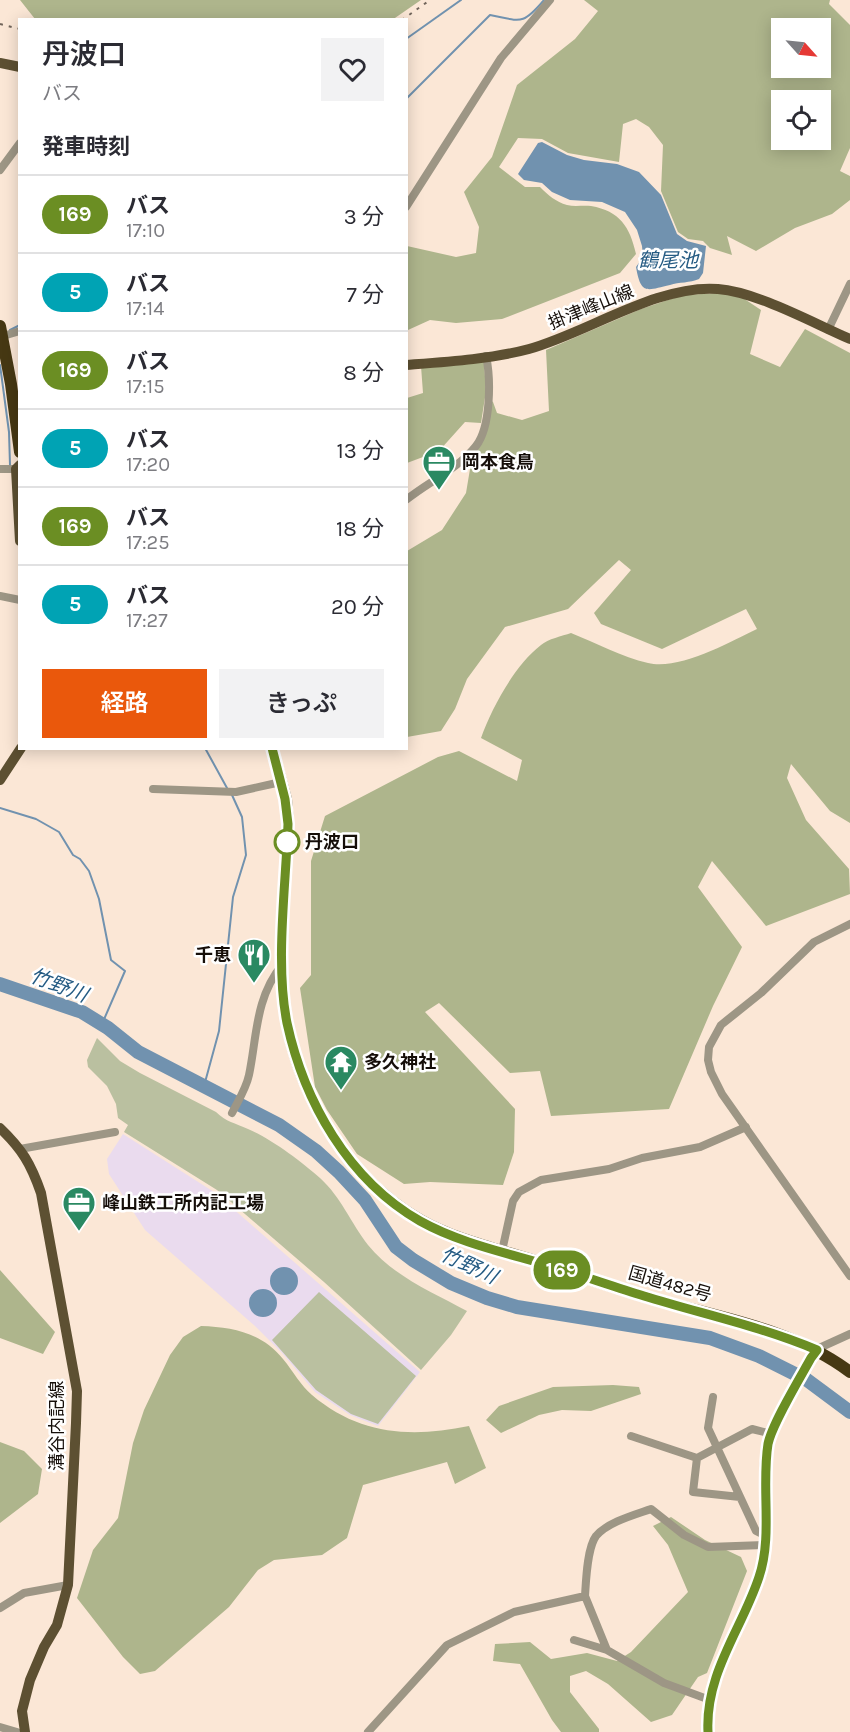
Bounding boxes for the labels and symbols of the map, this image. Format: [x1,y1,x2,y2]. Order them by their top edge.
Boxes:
north arrow [771,18,831,78]
water label: 鶴尾池 [638,249,700,272]
street label: 掛津峰山線 [545,280,637,334]
office icon: 岡本食鳥 [421,444,457,491]
place label: 岡本食鳥 [462,451,534,473]
marker: 丹波口 [274,829,300,855]
place label: 丹波口 [305,831,359,853]
restaurant icon: 千恵 [236,937,272,984]
place label: 千恵 [195,944,231,966]
water label: 竹野川 [27,964,93,1008]
temple icon: 多久神社 [323,1044,359,1091]
place label: 多久神社 [364,1051,436,1073]
office icon: 峰山鉄工所内記工場 [61,1185,97,1232]
place label: 峰山鉄工所内記工場 [102,1192,264,1214]
water label: 竹野川 [437,1242,503,1289]
line badge: 169 [528,1250,596,1290]
street label: 国道482号 [626,1262,714,1306]
street label: 溝谷内記線 [46,1381,68,1471]

